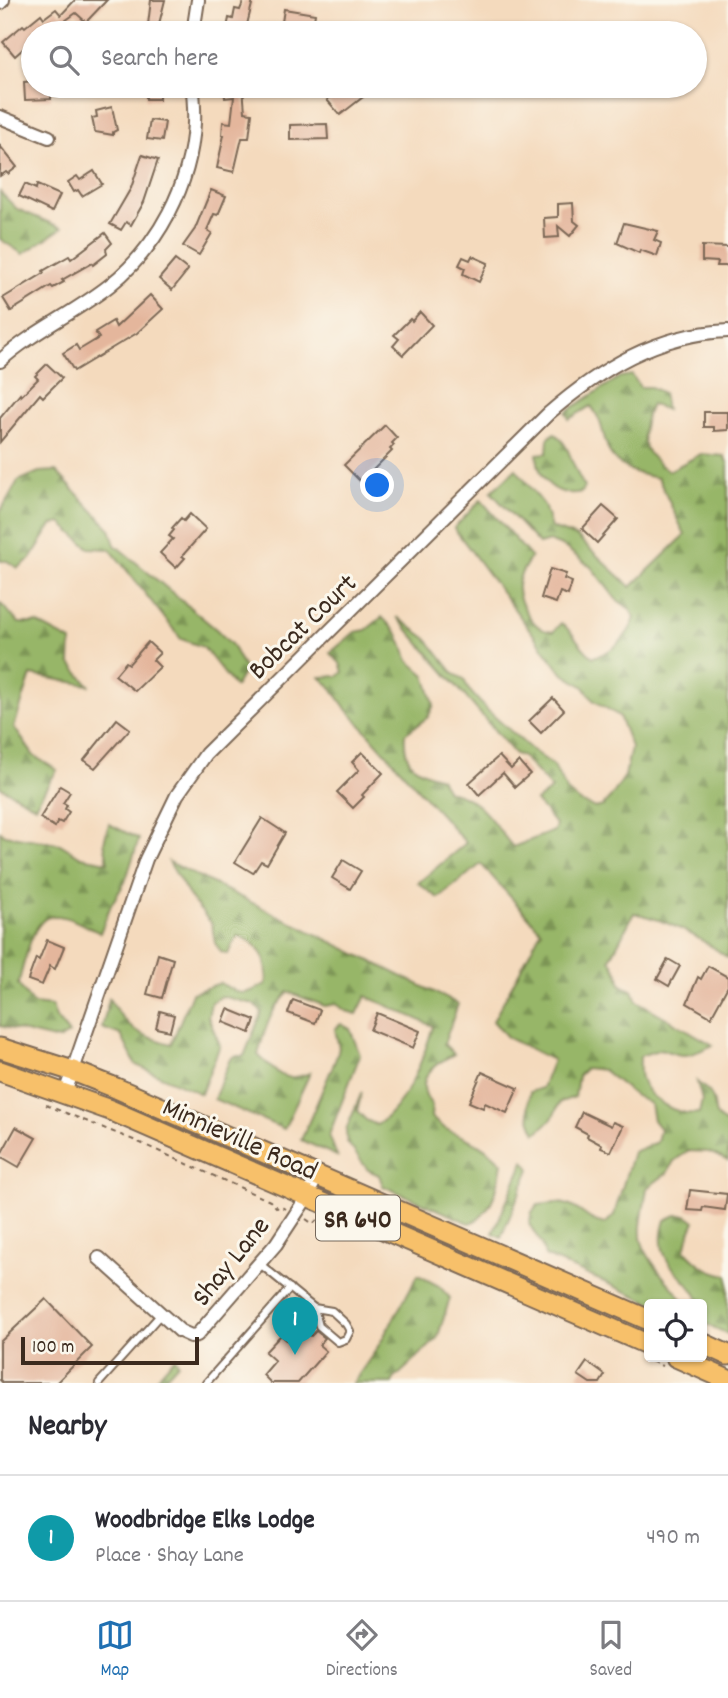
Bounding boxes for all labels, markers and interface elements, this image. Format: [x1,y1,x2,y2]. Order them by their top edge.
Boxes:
search box [21,21,707,98]
icon: search [45,41,83,79]
text: Search here [101,41,219,78]
your location [360,468,394,502]
street label: Bobcat Court [241,566,368,691]
street label: Minnieville Road [155,1090,323,1194]
road number: SR 640 [316,1196,400,1240]
street label: Shay Lane [184,1209,282,1317]
pin: 1 [272,1297,318,1355]
map controls [644,1299,707,1362]
button: locate [644,1299,707,1362]
scale bar [21,1334,200,1366]
text: 100 m [32,1335,74,1362]
text: Nearby [28,1407,106,1450]
text: Woodbridge Elks Lodge [95,1503,315,1540]
text: 1 [48,1522,54,1555]
text: 490 m [646,1522,700,1555]
text: Place · Shay Lane [95,1540,244,1573]
tab: Map [96,1616,134,1685]
tab: Directions [326,1616,398,1685]
tab: Saved [590,1616,632,1685]

